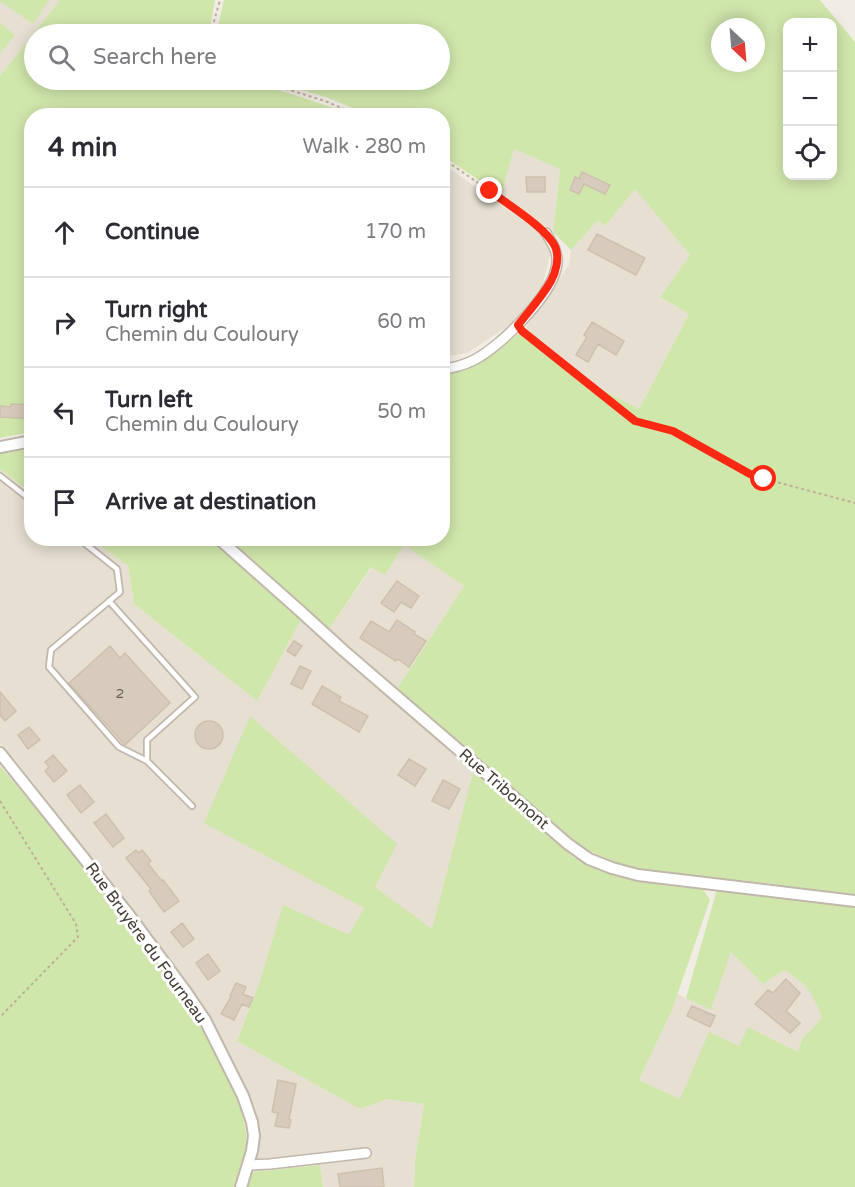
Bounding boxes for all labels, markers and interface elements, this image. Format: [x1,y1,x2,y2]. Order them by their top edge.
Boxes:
north arrow [711,18,765,72]
map controls [783,18,837,180]
button: + [783,18,837,72]
search box [24,24,450,90]
icon: search [45,41,78,74]
text: Search here [93,44,217,70]
button: − [783,72,837,126]
button: locate [783,126,837,180]
text: 4 min [48,132,117,163]
text: Walk · 280 m [303,135,426,159]
route end [476,177,502,203]
icon: ahead [48,216,81,249]
text: Continue [105,219,200,245]
text: 170 m [365,220,426,244]
text: Turn right [105,297,207,323]
icon: right [48,306,81,339]
text: 60 m [377,310,426,334]
text: Chemin du Couloury [105,323,299,347]
text: Turn left [105,387,193,413]
icon: left [48,396,81,429]
text: 50 m [377,400,426,424]
text: Chemin du Couloury [105,413,299,437]
route start [750,465,776,491]
icon: arrive [48,486,81,519]
text: Arrive at destination [105,489,316,515]
house number: 2 [116,685,124,702]
street label: Rue Tribomont [455,744,553,834]
street label: Rue Bruyère du Fourneau [81,859,211,1027]

